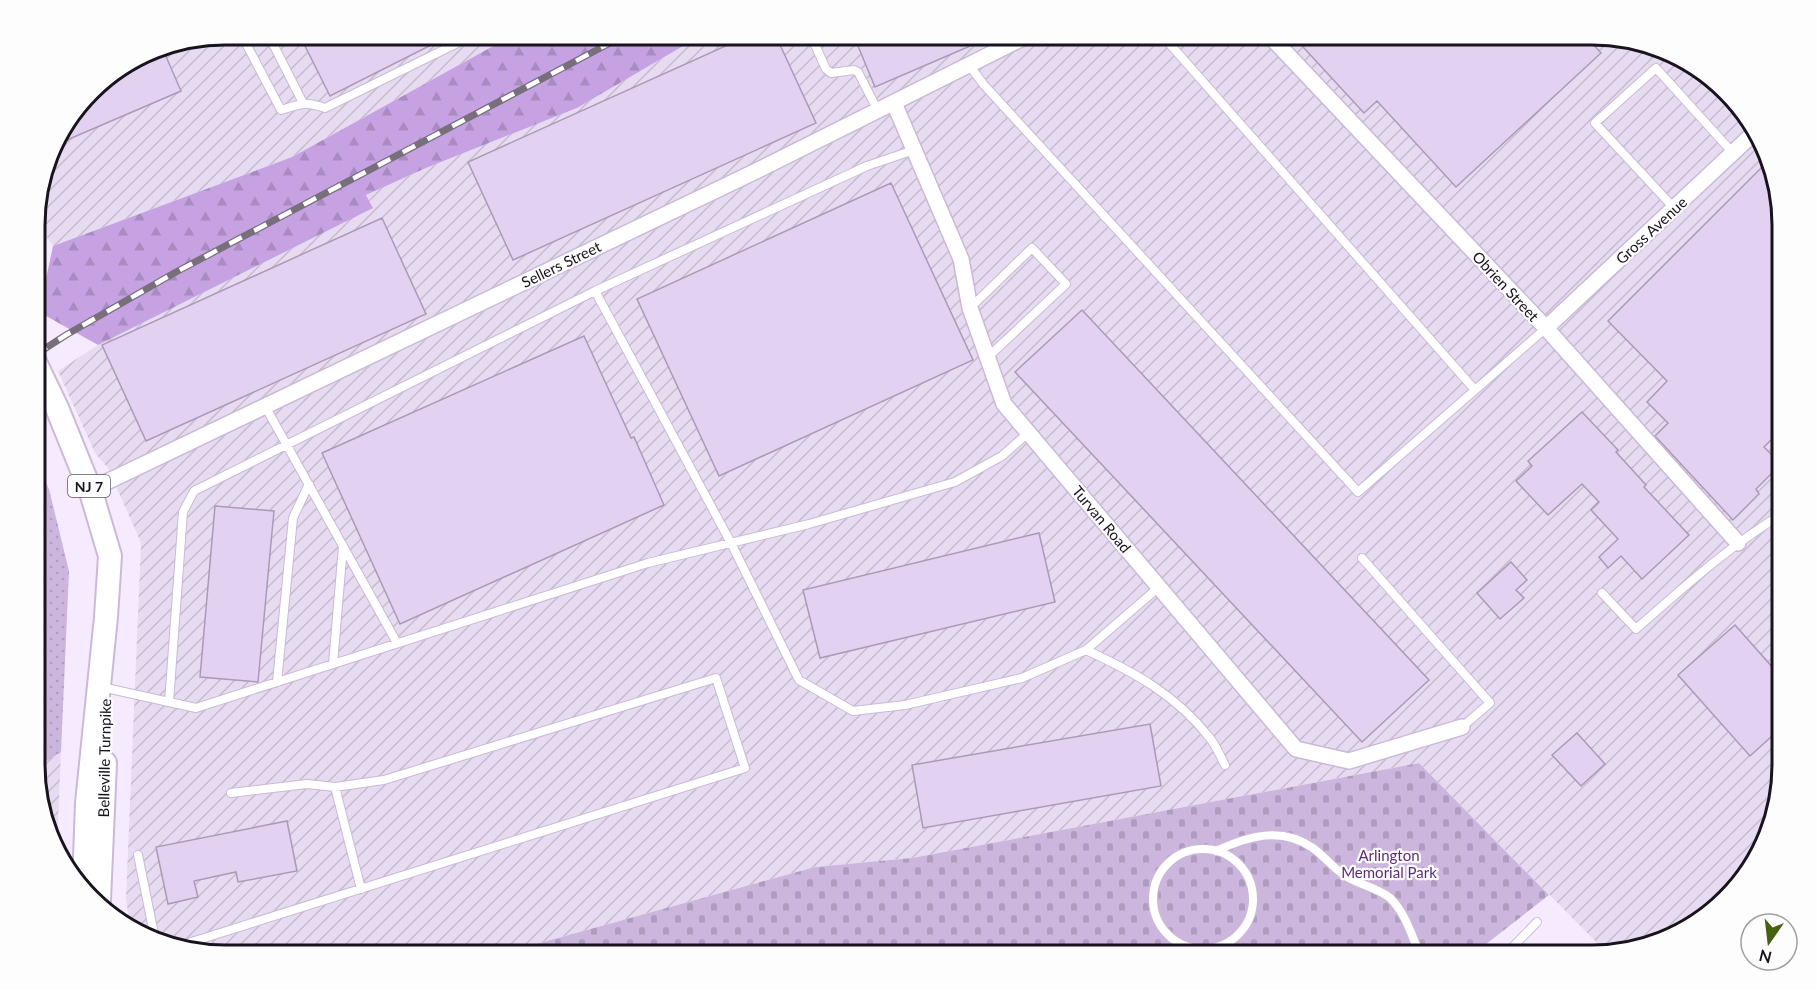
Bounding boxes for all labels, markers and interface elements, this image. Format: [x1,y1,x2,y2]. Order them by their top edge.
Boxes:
street label: Gross Avenue [1612,193,1690,267]
street label: Sellers Street [518,237,604,291]
street label: Obrien Street [1469,247,1543,325]
road number: NJ 7 [68,475,110,497]
street label: Turvan Road [1069,482,1135,556]
street label: Belleville Turnpike [94,698,114,817]
park label: Arlington Memorial Park [1341,846,1437,881]
north arrow [1739,912,1799,972]
text: N [1757,946,1774,968]

